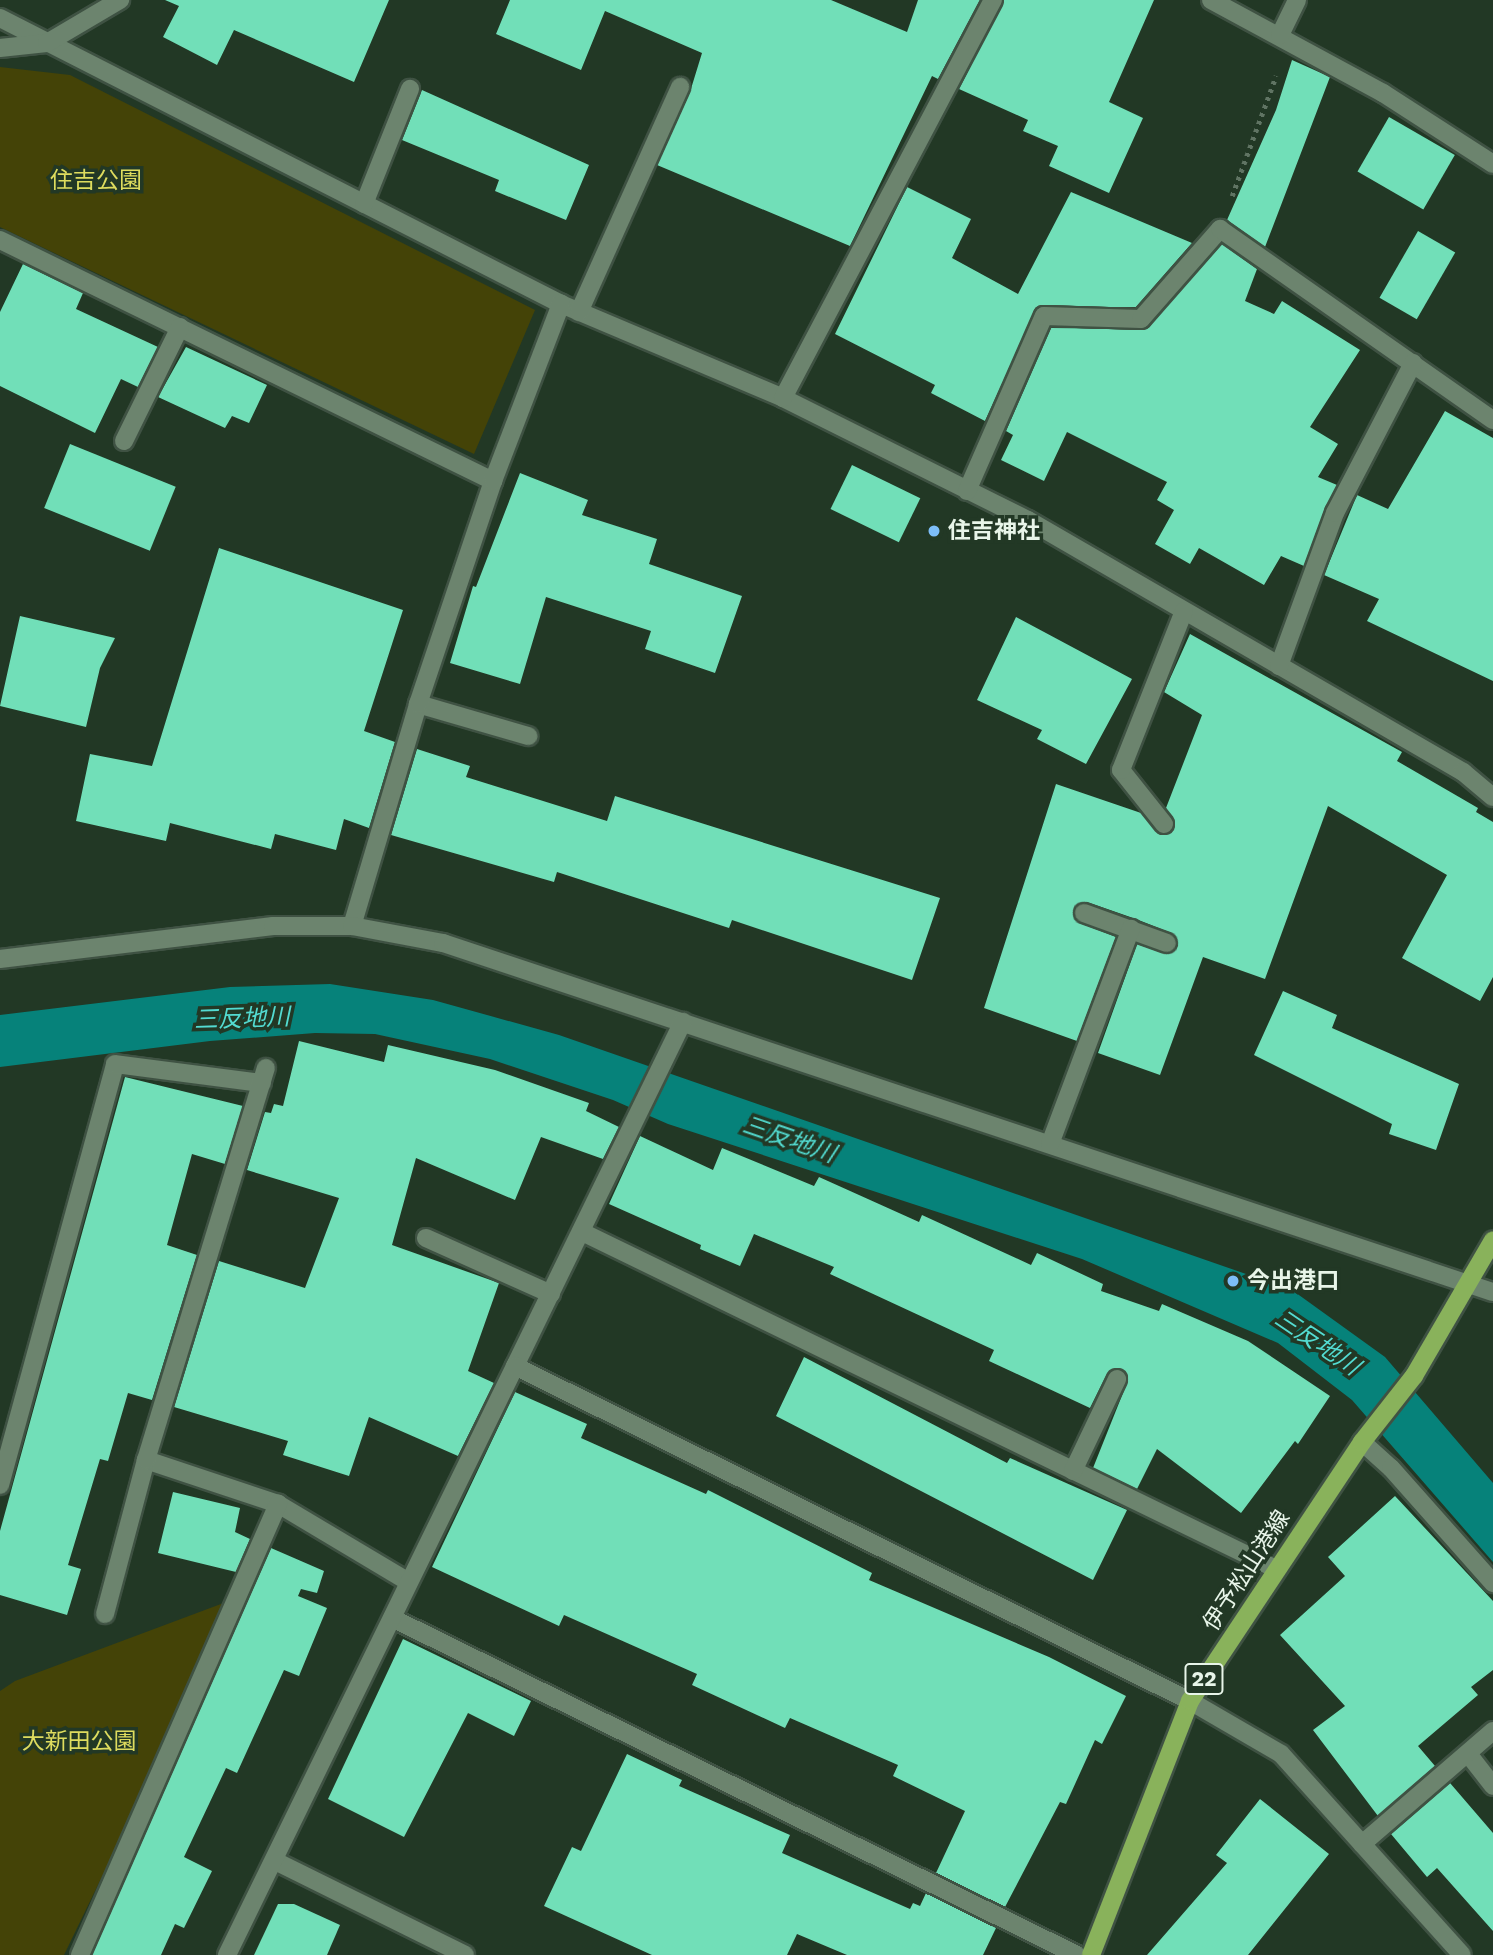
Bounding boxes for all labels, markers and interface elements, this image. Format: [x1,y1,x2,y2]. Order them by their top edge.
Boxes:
park label: 住吉公園 [50,167,142,195]
place label: 住吉神社 [948,517,1040,545]
marker: 住吉神社 [926,523,942,539]
water label: 三反地川 [194,1003,290,1035]
water label: 三反地川 [739,1111,839,1169]
place label: 今出港口 [1247,1267,1339,1295]
marker: 今出港口 [1225,1273,1241,1289]
water label: 三反地川 [1269,1304,1365,1382]
street label: 伊予松山港線 [1198,1506,1296,1636]
road number: 22 [1183,1662,1225,1696]
park label: 大新田公園 [22,1728,136,1756]

